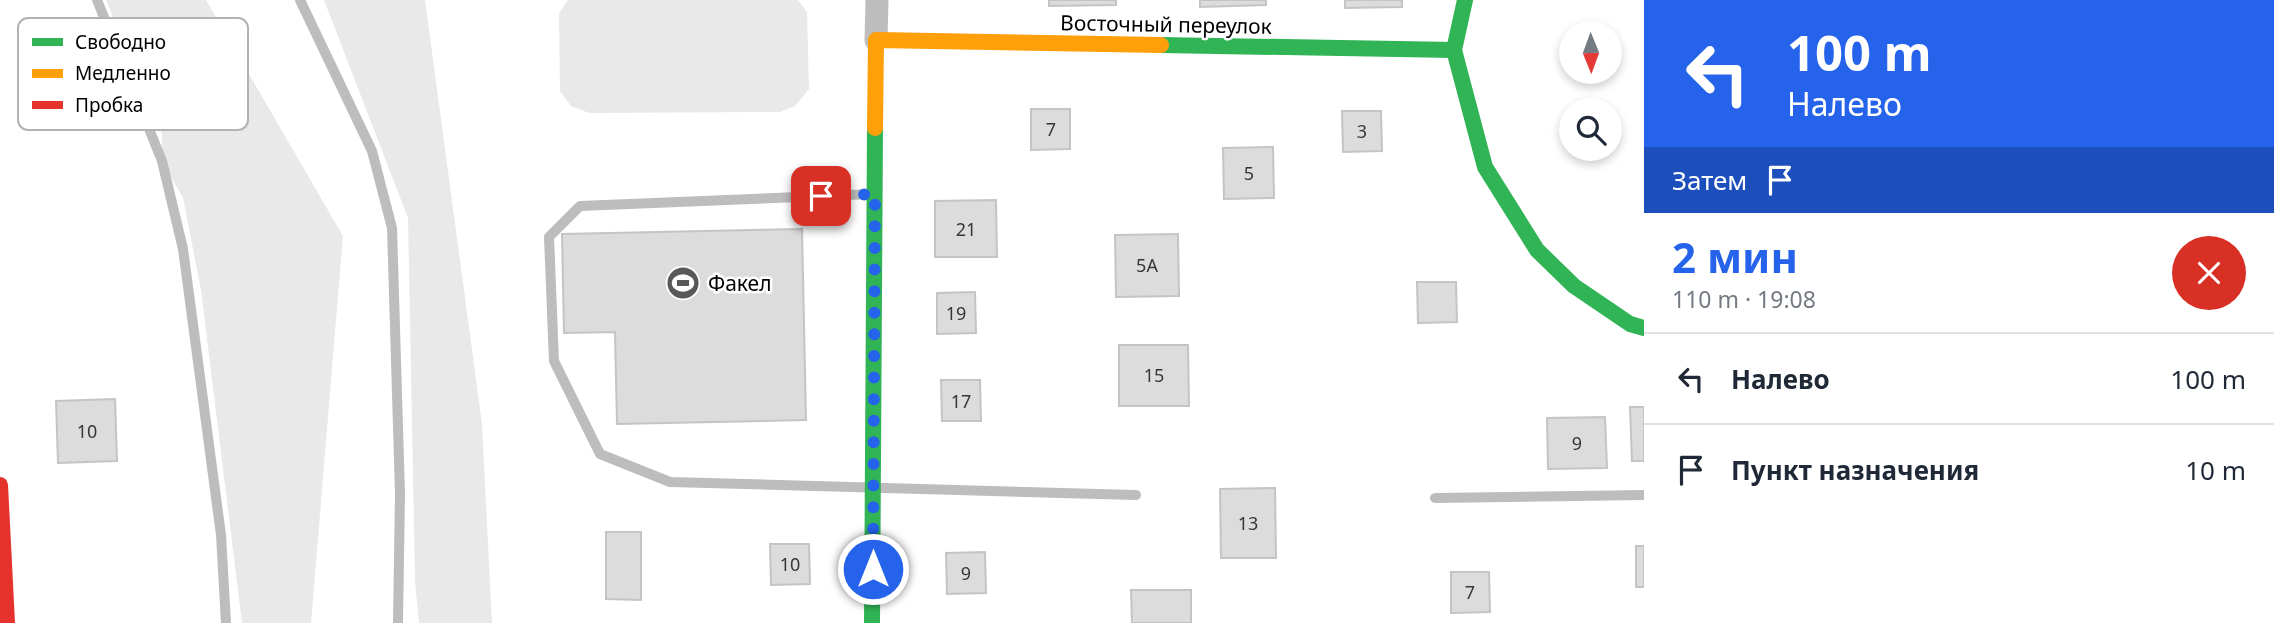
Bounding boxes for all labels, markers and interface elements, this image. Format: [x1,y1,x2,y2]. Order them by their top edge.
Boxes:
street label: Восточный переулок [1060,8,1272,40]
legend [18,18,248,130]
text: 100 m [1787,19,1932,85]
north arrow [1559,21,1622,84]
map controls [1559,21,1622,161]
icon: left [1672,28,1763,119]
text: Свободно [75,29,166,55]
text: Медленно [75,60,171,86]
text: Налево [1787,82,1902,125]
text: Пробка [75,92,143,118]
button: search [1559,98,1622,161]
house number: 7 [1046,117,1056,141]
house number: 3 [1357,119,1367,143]
house number: 5 [1244,161,1254,185]
icon: arrive [1761,161,1799,199]
text: Затем [1672,162,1747,198]
pin [791,166,851,226]
icon: arrive [802,177,840,215]
house number: 21 [956,217,976,241]
text: 2 мин [1672,228,1798,285]
button: close [2172,236,2246,310]
house number: 5А [1136,253,1158,277]
sports icon: Факел [664,264,702,302]
place label: Факел [708,269,771,297]
text: 110 m · 19:08 [1672,283,1816,315]
house number: 19 [946,301,966,325]
icon: left [1672,360,1710,398]
text: Налево [1731,361,1830,397]
text: 100 m [2170,361,2246,397]
house number: 15 [1144,363,1164,387]
house number: 17 [951,389,971,413]
house number: 10 [77,419,97,443]
house number: 9 [1572,431,1582,455]
icon: arrive [1672,451,1710,489]
text: Пункт назначения [1731,452,1979,488]
text: 10 m [2185,452,2246,488]
house number: 13 [1238,511,1258,535]
position arrow [836,532,910,606]
house number: 10 [780,552,800,576]
house number: 9 [961,561,971,585]
house number: 7 [1465,580,1475,604]

